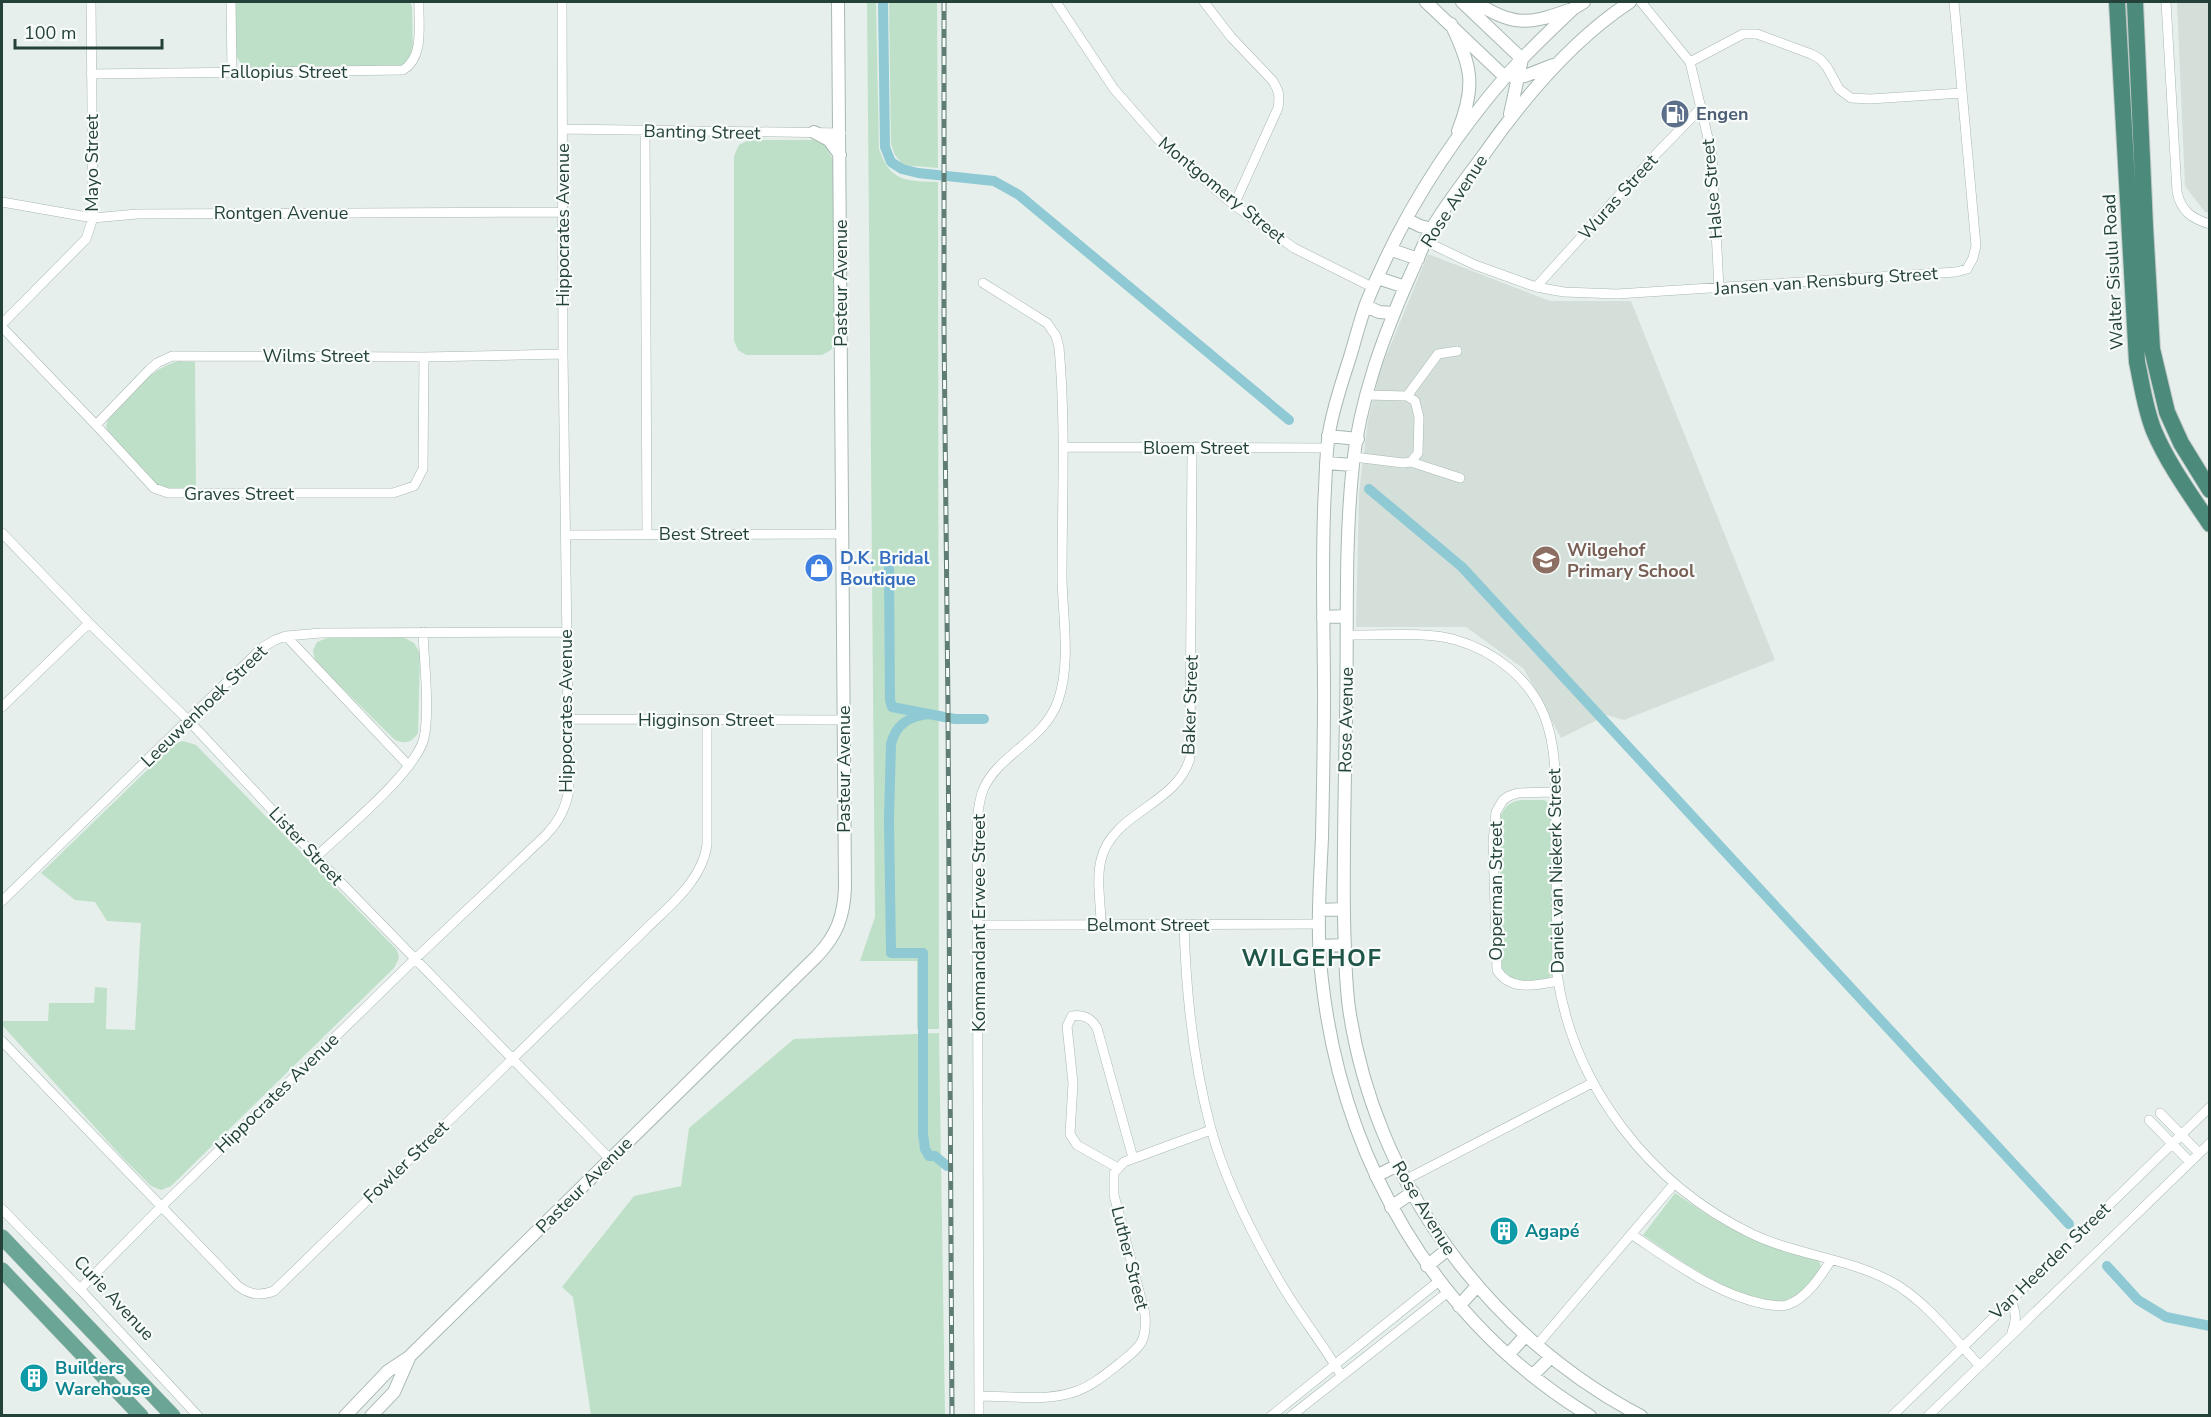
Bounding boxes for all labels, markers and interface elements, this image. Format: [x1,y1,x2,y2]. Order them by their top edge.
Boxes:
scale bar [15,12,162,50]
text: 100 m [24,21,76,45]
street label: Fallopius Street [221,60,348,84]
fuel station icon: Engen [1659,98,1691,130]
place label: Engen [1696,102,1748,126]
street label: Mayo Street [80,113,104,212]
street label: Banting Street [643,119,761,145]
street label: Montgomery Street [1153,131,1291,249]
street label: Halse Street [1696,137,1728,240]
street label: Hippocrates Avenue [551,143,575,307]
street label: Wuras Street [1573,149,1663,245]
street label: Rose Avenue [1415,150,1493,252]
street label: Walter Sisulu Road [2097,193,2129,351]
street label: Rontgen Avenue [214,201,348,225]
street label: Pasteur Avenue [829,219,853,347]
street label: Jansen van Rensburg Street [1713,261,1939,301]
street label: Wilms Street [262,344,370,368]
street label: Bloem Street [1143,436,1250,460]
street label: Graves Street [184,482,295,506]
street label: Best Street [659,522,750,546]
place label: Wilgehof Primary School [1567,538,1695,583]
school or university icon: Wilgehof Primary School [1530,544,1562,576]
place label: D.K. Bridal Boutique [840,546,930,591]
shop icon: D.K. Bridal Boutique [803,552,835,584]
street label: Hippocrates Avenue [554,629,578,793]
street label: Leeuwenhoek Street [136,639,273,772]
street label: Baker Street [1176,654,1204,756]
street label: Rose Avenue [1333,667,1359,773]
street label: Pasteur Avenue [832,705,856,833]
street label: Higginson Street [638,708,775,732]
street label: Daniel van Niekerk Street [1542,768,1570,974]
street label: Lister Street [264,802,349,891]
street label: Kommandant Erwee Street [967,813,991,1032]
street label: Opperman Street [1484,820,1508,961]
street label: Belmont Street [1087,913,1210,937]
district label: WILGEHOF [1242,942,1382,974]
street label: Hippocrates Avenue [210,1028,344,1158]
street label: Fowler Street [358,1115,454,1209]
street label: Pasteur Avenue [531,1132,637,1238]
street label: Rose Avenue [1386,1156,1462,1260]
street label: Van Heerden Street [1984,1197,2116,1326]
street label: Luther Street [1106,1204,1155,1313]
building icon: Agapé [1488,1215,1520,1247]
place label: Agapé [1525,1219,1580,1243]
street label: Curie Avenue [68,1250,160,1346]
place label: Builders Warehouse [55,1356,151,1401]
building icon: Builders Warehouse [18,1362,50,1394]

